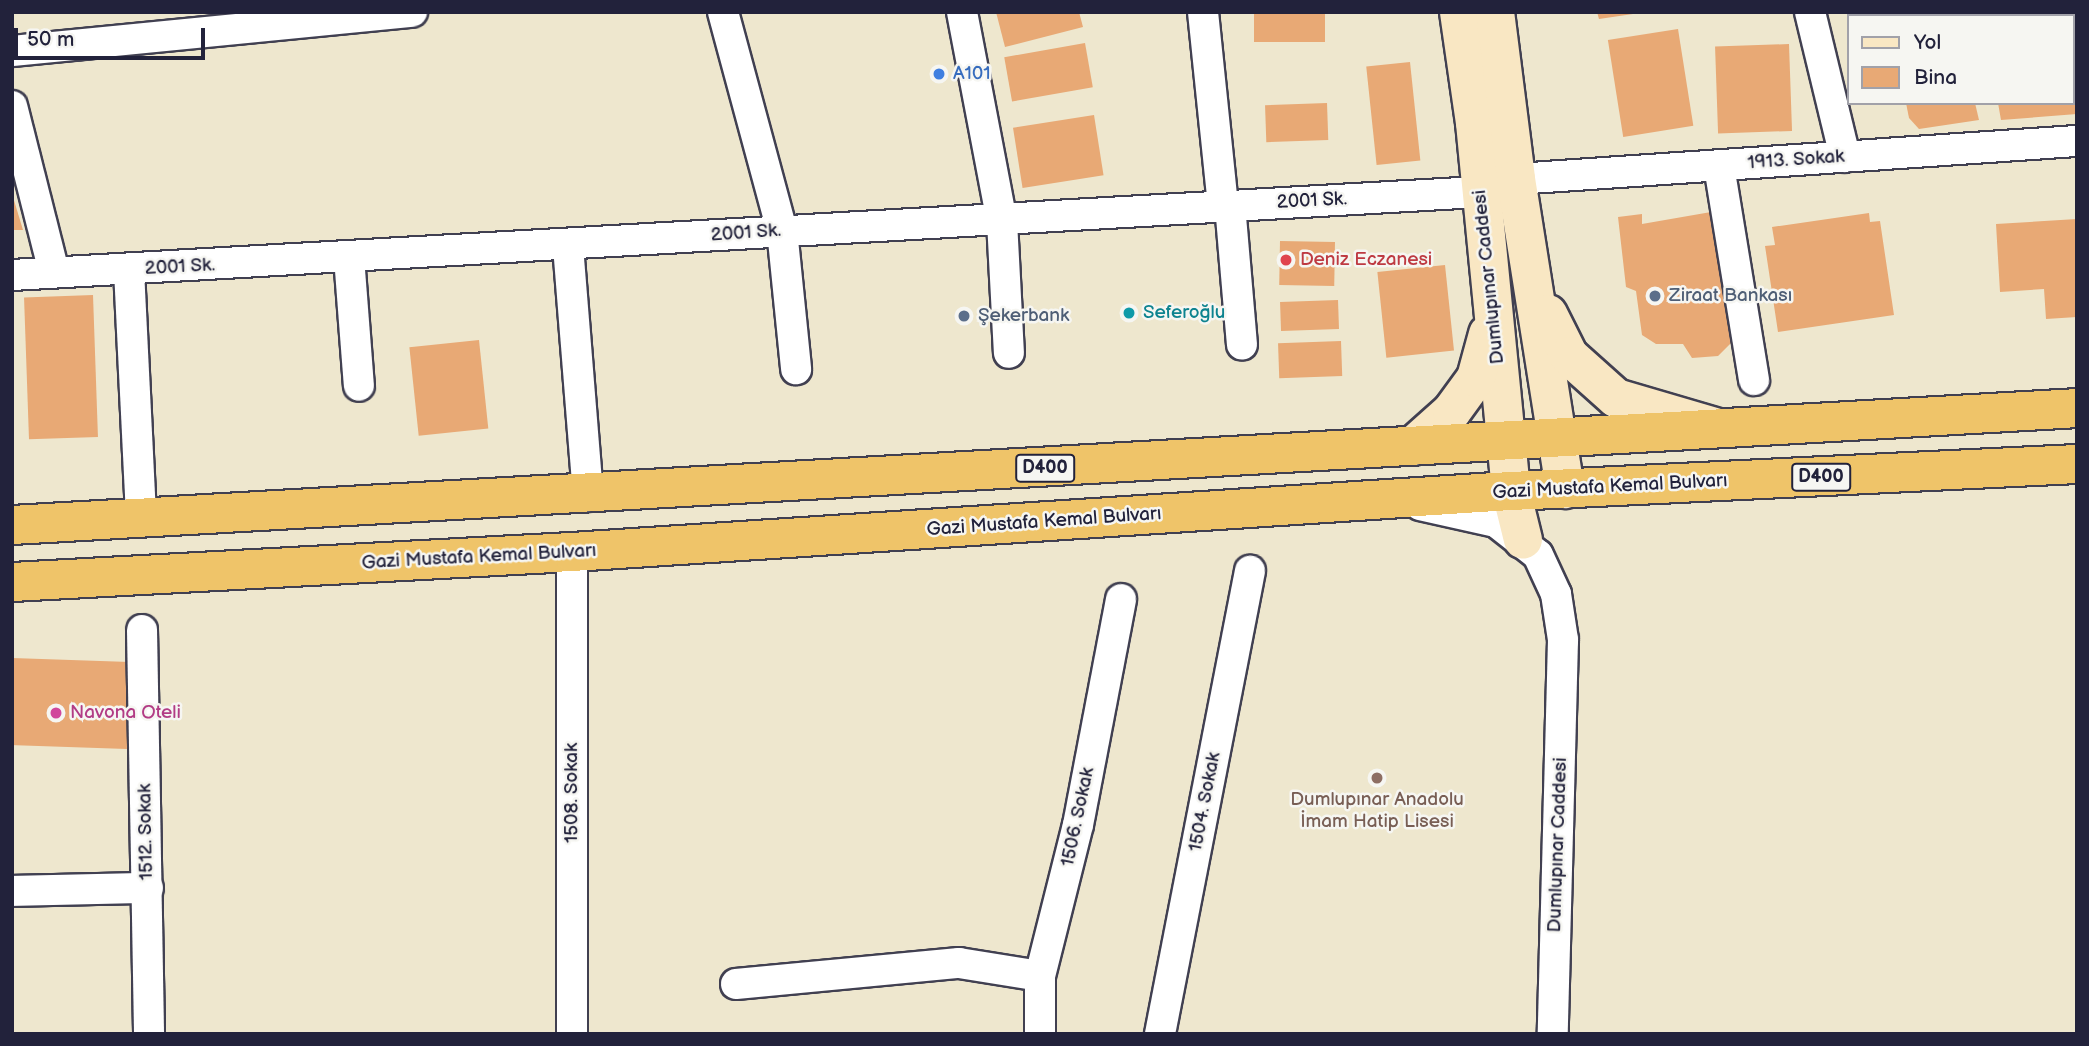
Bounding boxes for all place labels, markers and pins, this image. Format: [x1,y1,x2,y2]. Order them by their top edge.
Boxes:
place label: A101 [953,63,990,85]
marker: A101 [931,66,947,82]
place label: Deniz Eczanesi [1300,249,1432,271]
marker: Deniz Eczanesi [1278,252,1294,268]
place label: Ziraat Bankası [1669,285,1792,307]
marker: Ziraat Bankası [1647,288,1663,304]
place label: Seferoğlu [1143,302,1225,324]
place label: Şekerbank [978,305,1069,327]
marker: Seferoğlu [1121,305,1137,321]
marker: Şekerbank [956,308,972,324]
place label: Navona Oteli [70,702,181,724]
marker: Navona Oteli [48,705,64,721]
marker: Dumlupınar Anadolu İmam Hatip Lisesi [1369,770,1385,786]
place label: Dumlupınar Anadolu İmam Hatip Lisesi [1290,789,1464,833]

